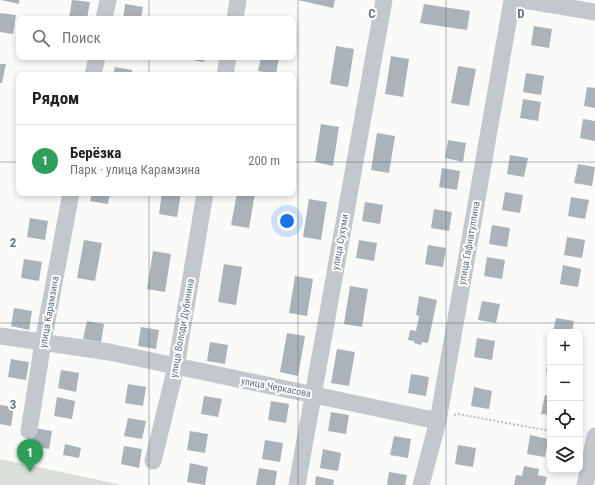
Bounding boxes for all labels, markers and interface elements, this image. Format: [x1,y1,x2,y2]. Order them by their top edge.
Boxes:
text: C [368,6,376,21]
text: D [517,6,525,21]
search box [16,16,296,60]
icon: search [30,27,52,49]
text: Поиск [62,29,101,47]
text: Рядом [32,88,79,108]
text: Берёзка [70,144,121,162]
text: 1 [42,153,48,168]
text: 200 m [248,153,280,168]
text: Парк · улица Карамзина [70,162,200,177]
street label: улица Гафиатуллина [456,200,482,286]
your location [277,211,297,231]
street label: улица Сухуми [330,213,350,271]
text: 2 [10,235,17,250]
street label: улица Карамзина [37,275,61,349]
street label: улица Володи Дубинина [168,278,196,378]
map controls [547,329,583,473]
button: + [547,329,583,365]
button: − [547,365,583,401]
street label: улица Черкасова [240,375,312,399]
text: 3 [10,397,16,412]
button: locate [547,401,583,437]
button: layers [547,437,583,473]
pin: 1 [17,439,43,472]

